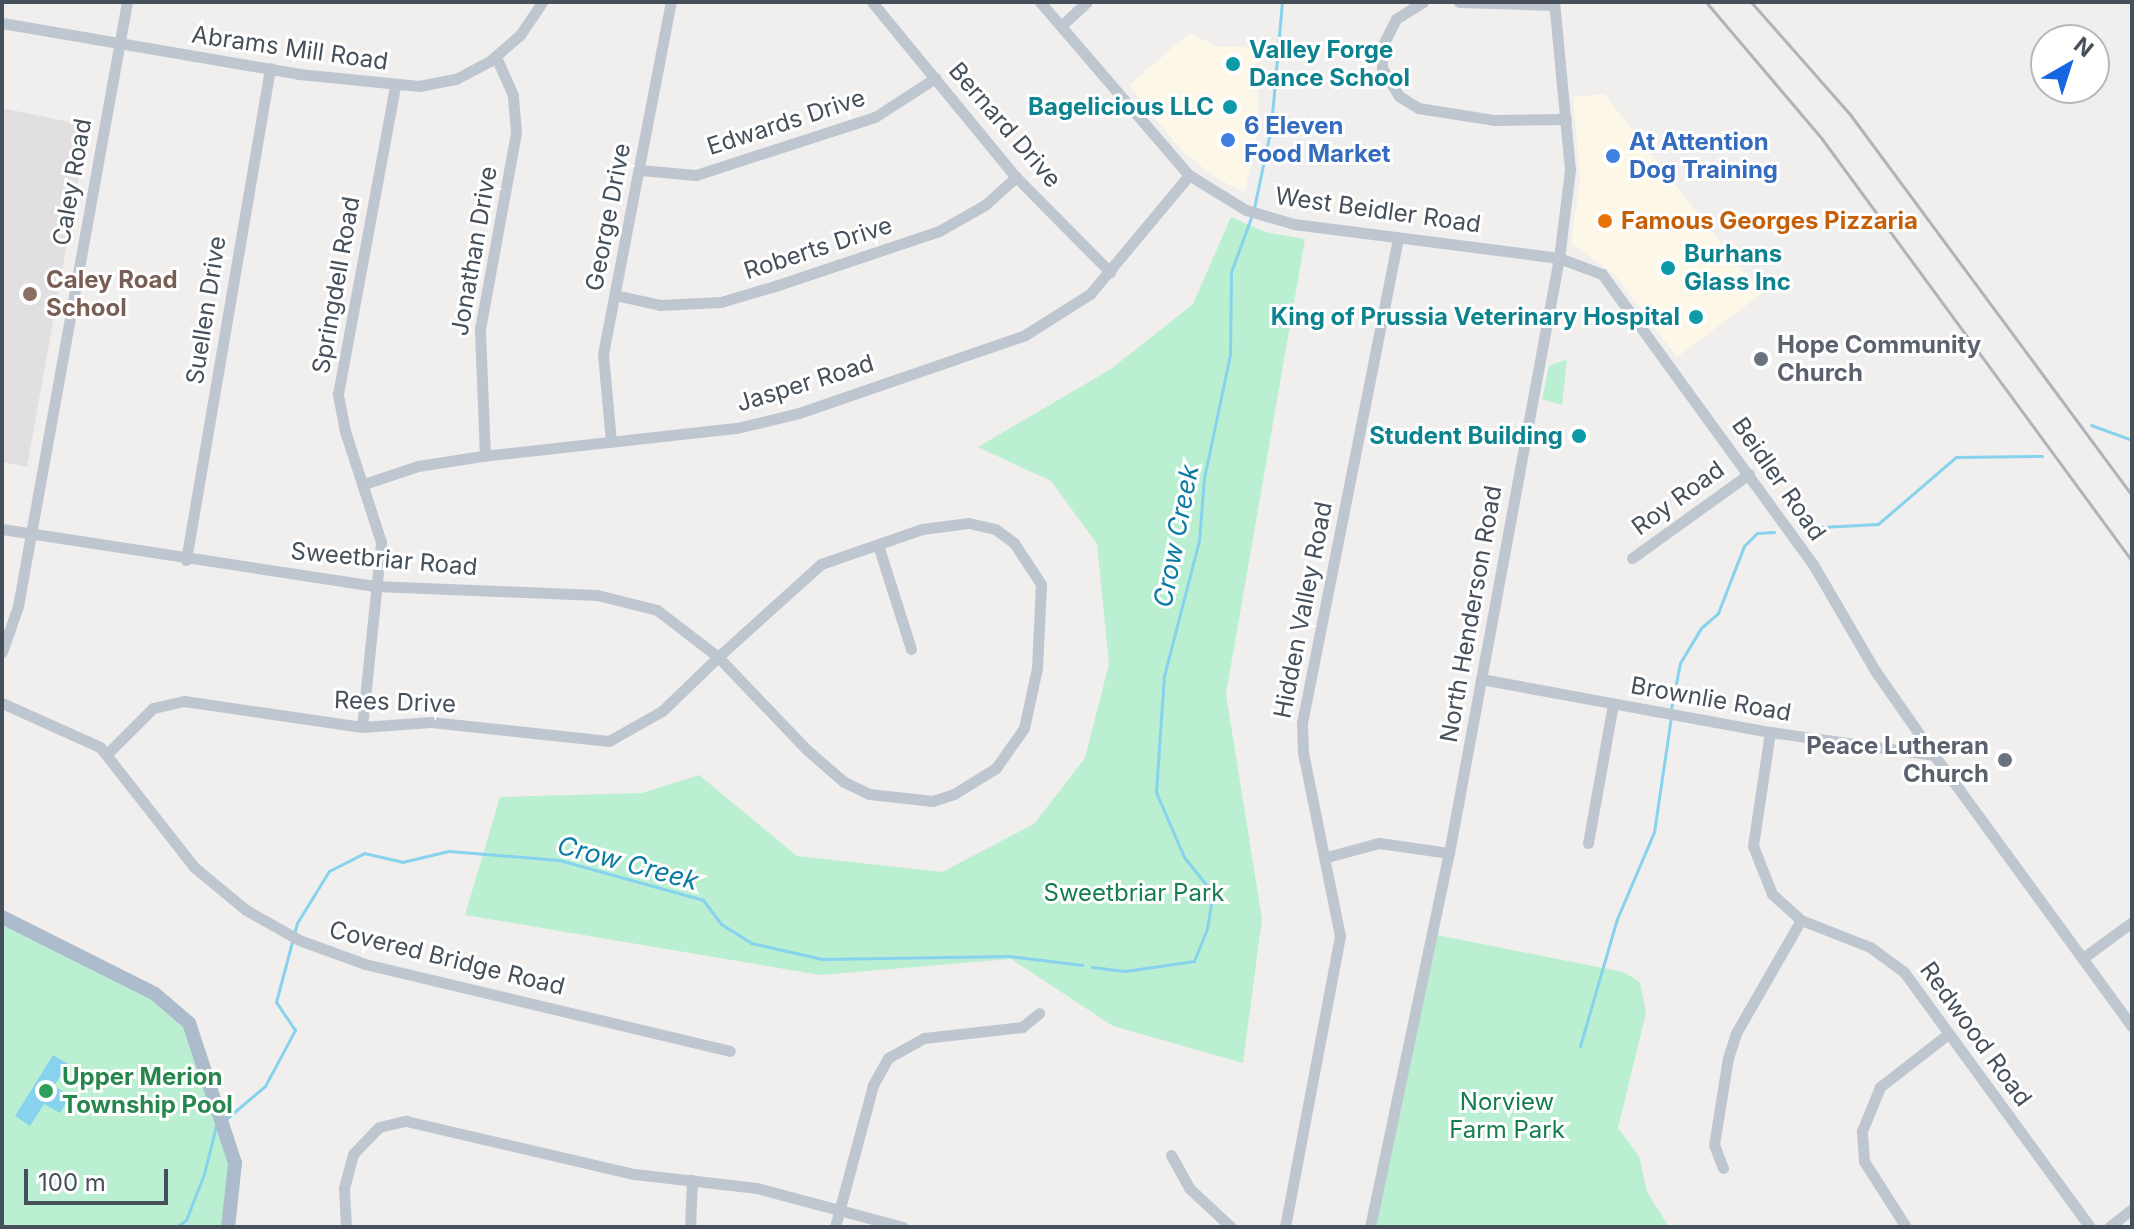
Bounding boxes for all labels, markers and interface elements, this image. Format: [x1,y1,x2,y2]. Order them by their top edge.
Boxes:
street label: Abrams Mill Road [190,20,390,76]
north arrow [2030,24,2110,104]
text: N [2069,32,2099,62]
place label: Valley Forge Dance School [1249,36,1410,92]
marker: Valley Forge Dance School [1224,55,1242,73]
street label: Bernard Drive [943,57,1067,193]
street label: Edwards Drive [703,83,869,161]
place label: Bagelicious LLC [1028,93,1214,121]
marker: Bagelicious LLC [1221,98,1239,116]
place label: 6 Eleven Food Market [1244,112,1391,168]
street label: Caley Road [47,116,97,248]
place label: At Attention Dog Training [1629,128,1778,184]
marker: 6 Eleven Food Market [1219,131,1237,149]
street label: George Drive [580,141,636,293]
marker: At Attention Dog Training [1604,147,1622,165]
street label: Jonathan Drive [445,164,503,338]
street label: West Beidler Road [1273,181,1483,239]
street label: Springdell Road [306,194,366,376]
place label: Famous Georges Pizzaria [1621,207,1918,235]
street label: Roberts Drive [740,210,896,286]
marker: Famous Georges Pizzaria [1596,212,1614,230]
street label: Suellen Drive [180,234,232,386]
place label: Burhans Glass Inc [1684,240,1791,296]
marker: Burhans Glass Inc [1659,259,1677,277]
place label: Caley Road School [46,266,178,322]
marker: Caley Road School [21,285,39,303]
place label: King of Prussia Veterinary Hospital [1271,303,1680,331]
marker: King of Prussia Veterinary Hospital [1687,308,1705,326]
place label: Hope Community Church [1777,331,1981,387]
street label: Jasper Road [733,348,877,418]
marker: Hope Community Church [1752,350,1770,368]
street label: Beidler Road [1726,412,1832,546]
place label: Student Building [1369,422,1563,450]
marker: Student Building [1570,427,1588,445]
street label: Roy Road [1626,455,1730,541]
water label: Crow Creek [1147,462,1205,610]
street label: North Henderson Road [1434,483,1508,745]
street label: Hidden Valley Road [1268,499,1338,721]
street label: Sweetbriar Road [289,536,479,582]
street label: Brownlie Road [1629,671,1793,727]
street label: Rees Drive [334,685,456,719]
place label: Peace Lutheran Church [1806,732,1989,788]
marker: Peace Lutheran Church [1996,751,2014,769]
water label: Crow Creek [554,829,702,897]
park label: Sweetbriar Park [1043,879,1225,907]
street label: Covered Bridge Road [326,915,568,1001]
street label: Redwood Road [1914,956,2038,1112]
place label: Upper Merion Township Pool [62,1063,233,1119]
marker: Upper Merion Township Pool [37,1082,55,1100]
park label: Norview Farm Park [1449,1088,1565,1144]
scale bar [28,1153,172,1203]
text: 100 m [38,1168,106,1197]

